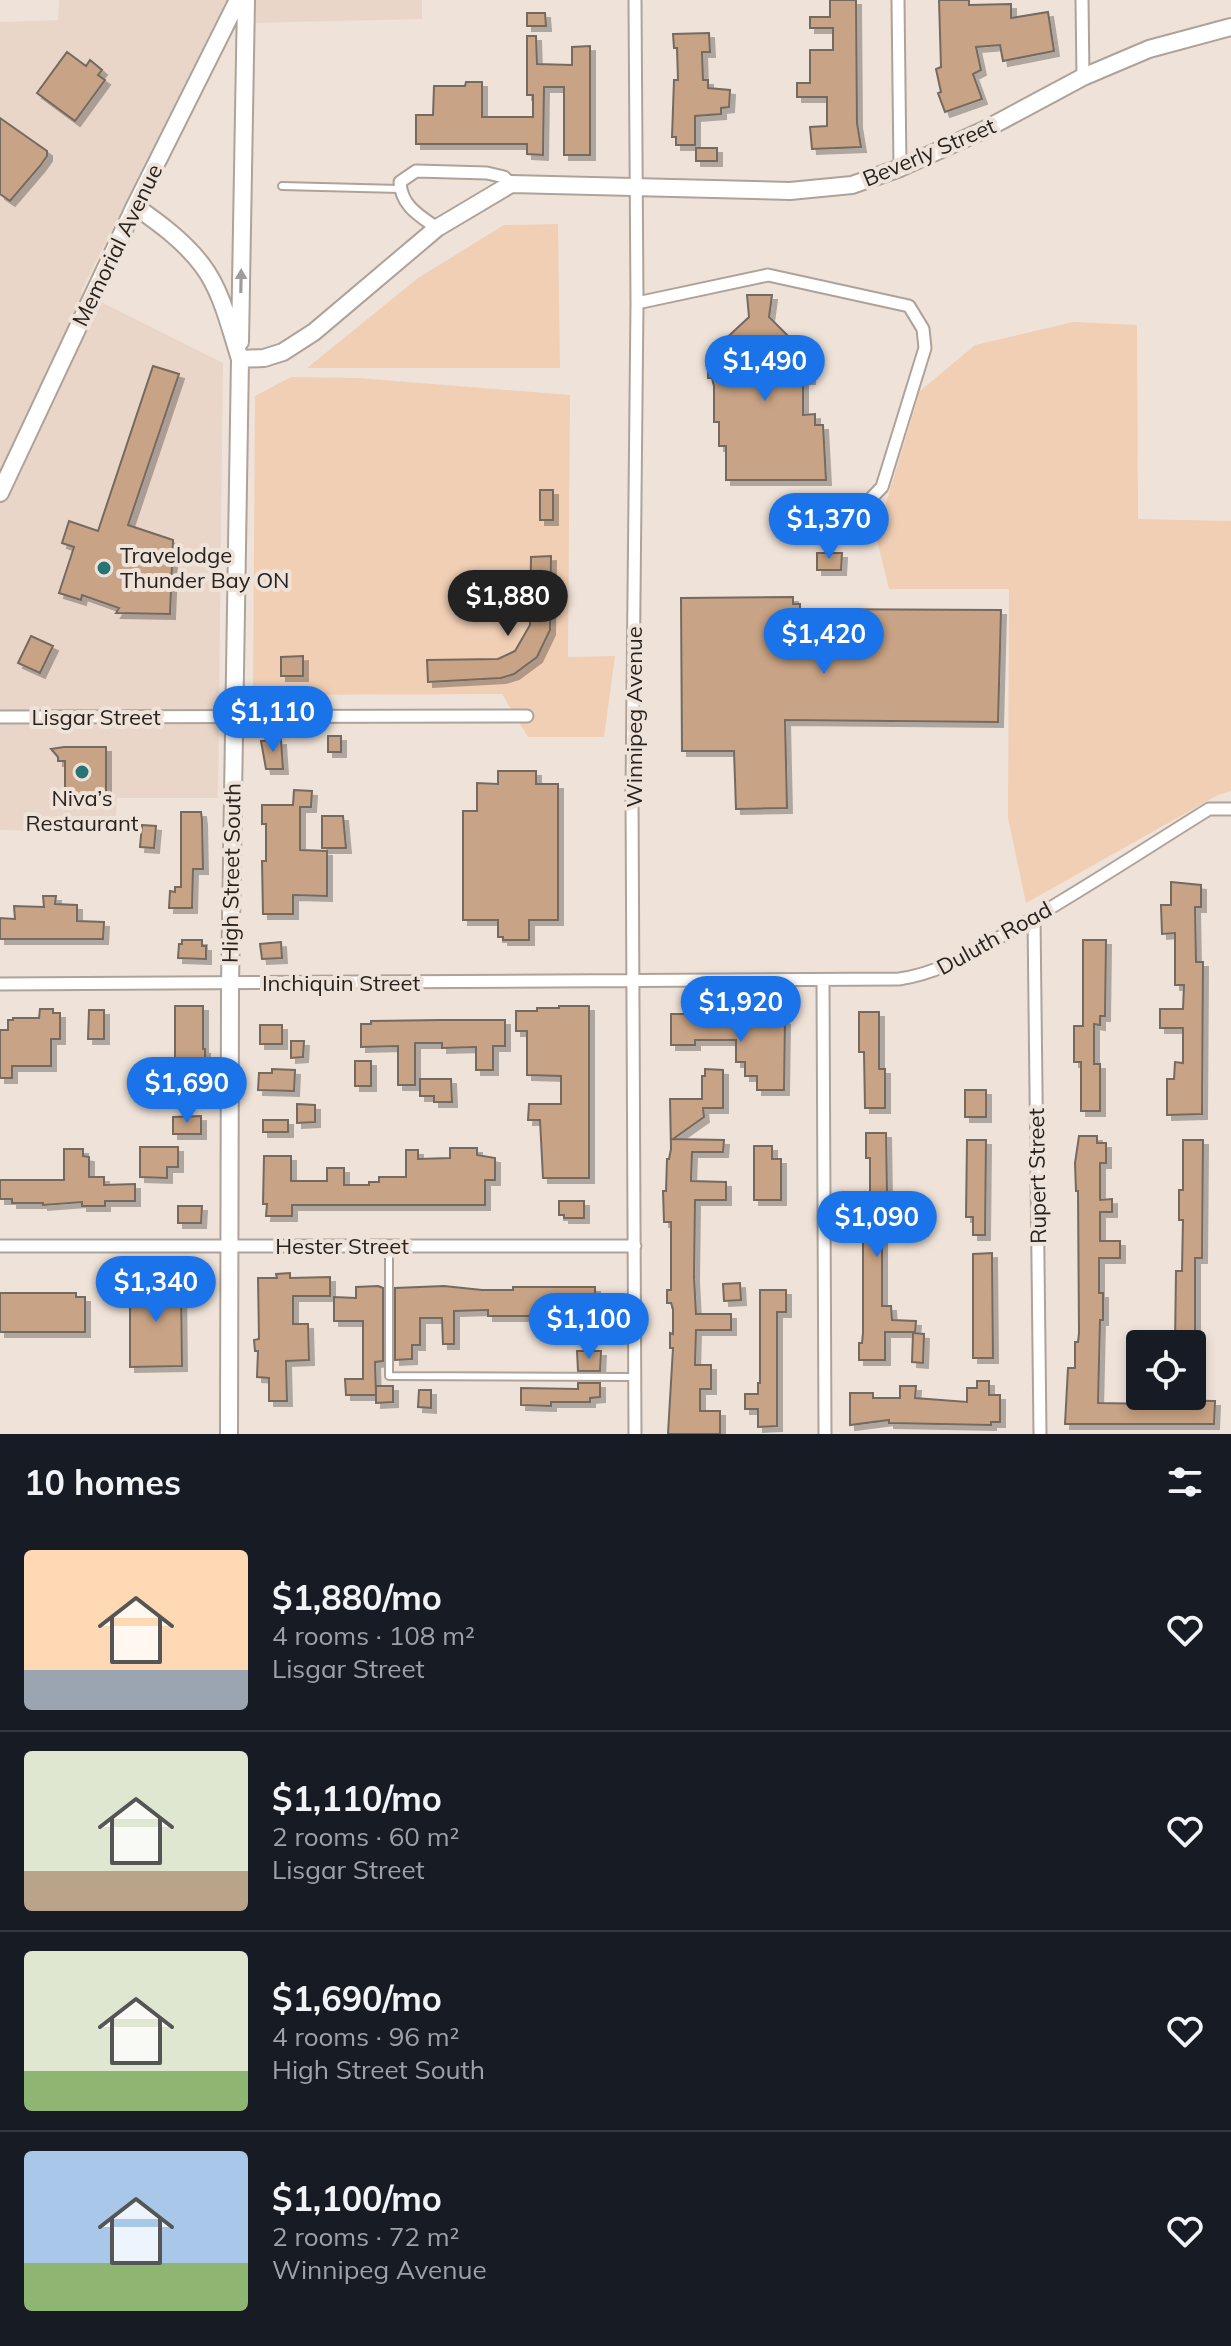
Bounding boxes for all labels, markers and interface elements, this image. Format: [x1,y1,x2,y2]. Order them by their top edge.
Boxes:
street label: Beverly Street [858,111,1000,193]
street label: Memorial Avenue [66,159,168,331]
one-way arrow [235,268,247,293]
pin: $1,490 [700,335,830,403]
text: $1,490 [723,344,807,377]
pin: $1,370 [764,493,894,561]
text: $1,370 [787,502,871,535]
place label: Travelodge Thunder Bay ON [120,541,290,594]
marker: Travelodge Thunder Bay ON [95,559,113,577]
pin: $1,880 [443,570,573,638]
text: $1,880 [466,579,550,612]
pin: $1,420 [759,608,889,676]
text: $1,420 [782,617,866,650]
street label: Winnipeg Avenue [620,626,648,808]
pin: $1,110 [208,686,338,754]
text: $1,110 [231,695,315,728]
street label: Lisgar Street [31,703,161,731]
marker: Niva’s Restaurant [73,763,91,781]
street label: High Street South [215,783,247,963]
place label: Niva’s Restaurant [25,784,139,837]
street label: Duluth Road [932,895,1056,981]
street label: Inchiquin Street [262,969,420,997]
pin: $1,920 [676,976,806,1044]
text: $1,920 [699,985,783,1018]
pin: $1,690 [122,1057,252,1125]
text: $1,690 [145,1066,229,1099]
street label: Rupert Street [1022,1108,1052,1244]
pin: $1,090 [812,1191,942,1259]
text: $1,090 [835,1200,919,1233]
street label: Hester Street [275,1232,409,1260]
pin: $1,340 [91,1256,221,1324]
text: $1,340 [114,1265,198,1298]
pin: $1,100 [524,1293,654,1361]
text: $1,100 [547,1302,631,1335]
map controls [1126,1330,1206,1410]
button: locate [1126,1330,1206,1410]
icon: filters [1163,1460,1207,1504]
text: 10 homes [24,1461,181,1504]
text: $1,880/mo [272,1576,442,1619]
icon: home [88,1582,184,1678]
icon: heart [1163,1608,1207,1652]
text: 4 rooms · 108 m² [272,1619,475,1652]
text: Lisgar Street [272,1652,425,1685]
text: $1,110/mo [272,1777,442,1820]
icon: home [88,1783,184,1879]
icon: heart [1163,1809,1207,1853]
text: 2 rooms · 60 m² [272,1820,459,1853]
text: Lisgar Street [272,1853,425,1886]
text: $1,690/mo [272,1977,442,2020]
icon: home [88,1983,184,2079]
icon: heart [1163,2009,1207,2053]
text: 4 rooms · 96 m² [272,2020,459,2053]
text: High Street South [272,2053,485,2086]
text: $1,100/mo [272,2177,442,2220]
icon: home [88,2183,184,2279]
icon: heart [1163,2209,1207,2253]
text: 2 rooms · 72 m² [272,2220,459,2253]
text: Winnipeg Avenue [272,2253,487,2286]

